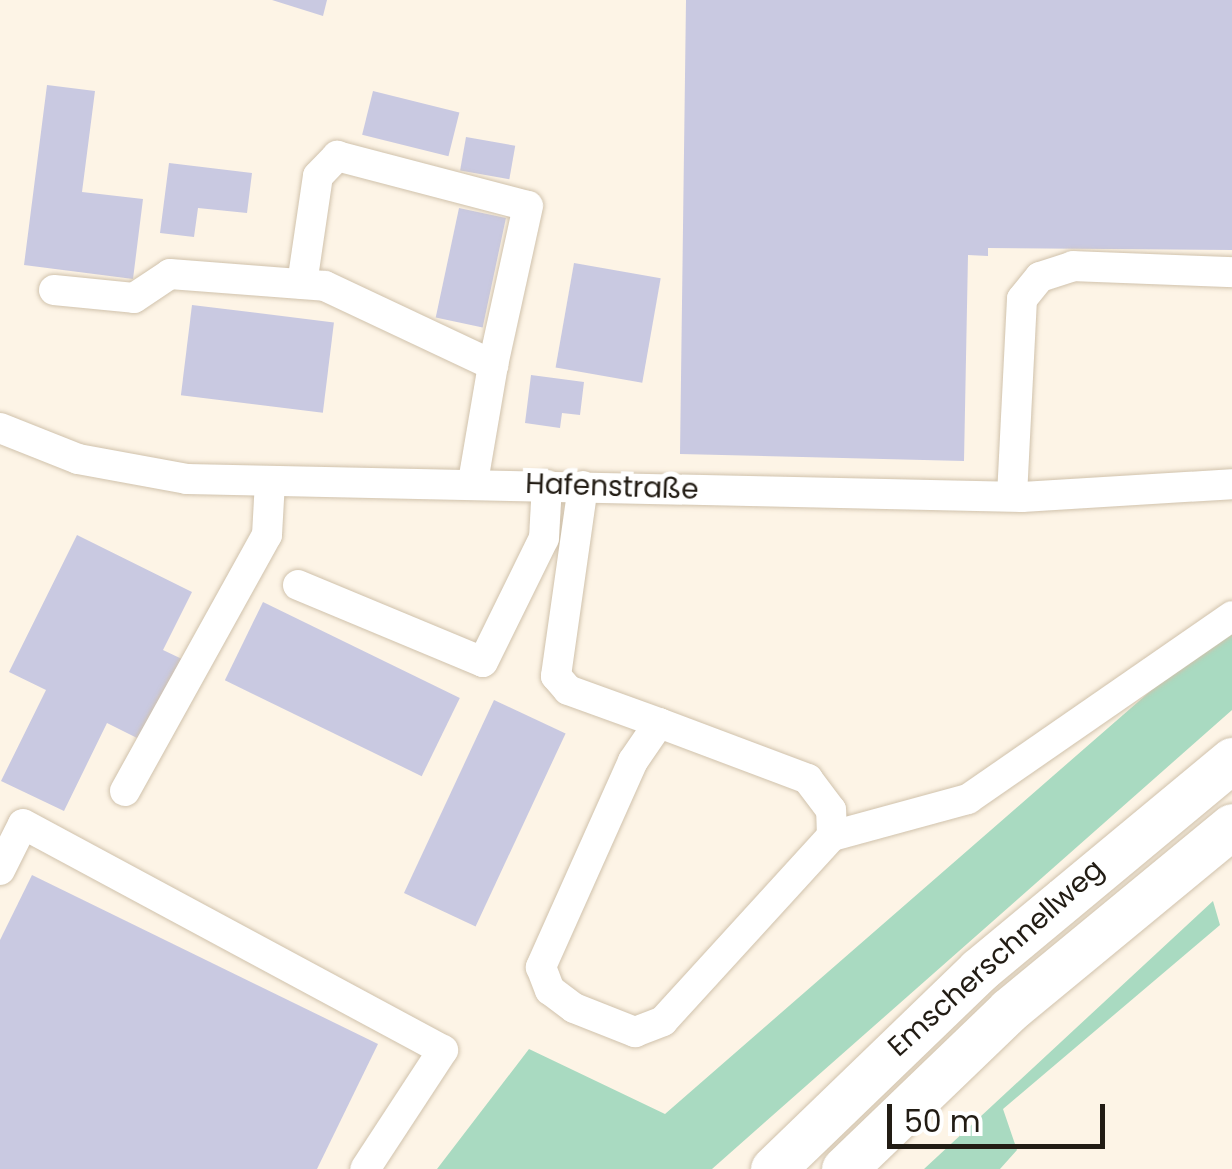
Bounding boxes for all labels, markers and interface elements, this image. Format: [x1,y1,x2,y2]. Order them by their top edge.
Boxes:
street label: Hafenstraße [525,467,699,507]
street label: Emscherschnellweg [881,852,1111,1064]
scale bar [892,1084,1110,1146]
text: 50 m [904,1100,981,1143]

